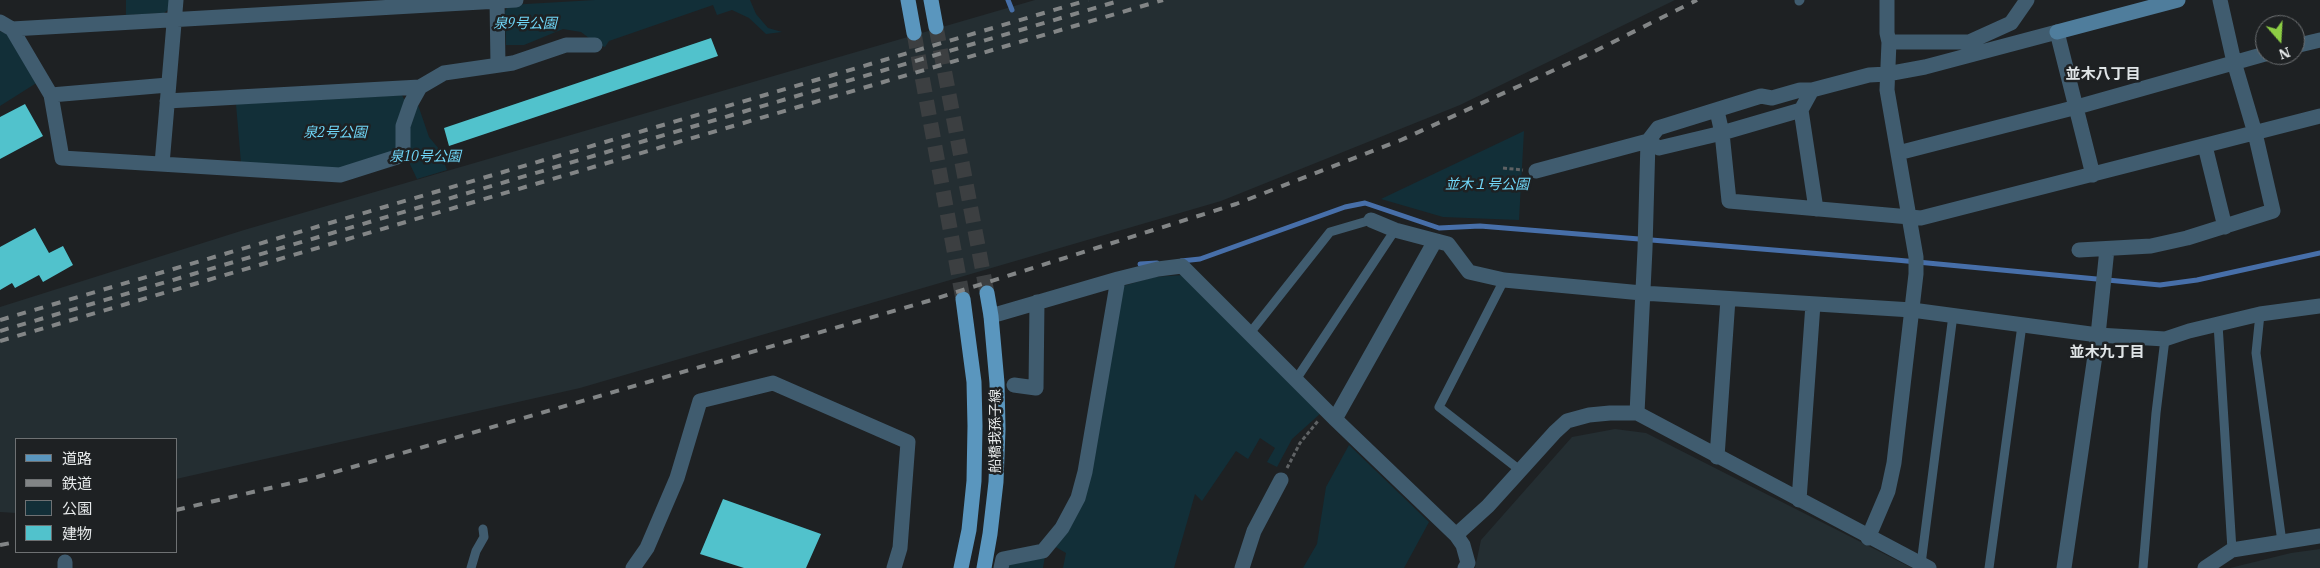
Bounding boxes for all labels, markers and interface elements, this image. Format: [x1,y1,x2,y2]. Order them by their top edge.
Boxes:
north arrow [2255,15,2305,65]
park label: 泉9号公園 [493,16,557,32]
text: N [2276,43,2293,64]
district label: 並木八丁目 [2066,66,2140,84]
park label: 泉2号公園 [303,125,367,141]
park label: 泉10号公園 [389,149,461,165]
park label: 並木１号公園 [1445,177,1529,193]
district label: 並木九丁目 [2070,344,2144,362]
street label: 船橋我孫子線 [988,389,1004,473]
legend [15,438,178,553]
text: 道路 [62,449,92,468]
text: 鉄道 [62,474,92,493]
text: 公園 [62,499,92,518]
text: 建物 [62,524,92,543]

